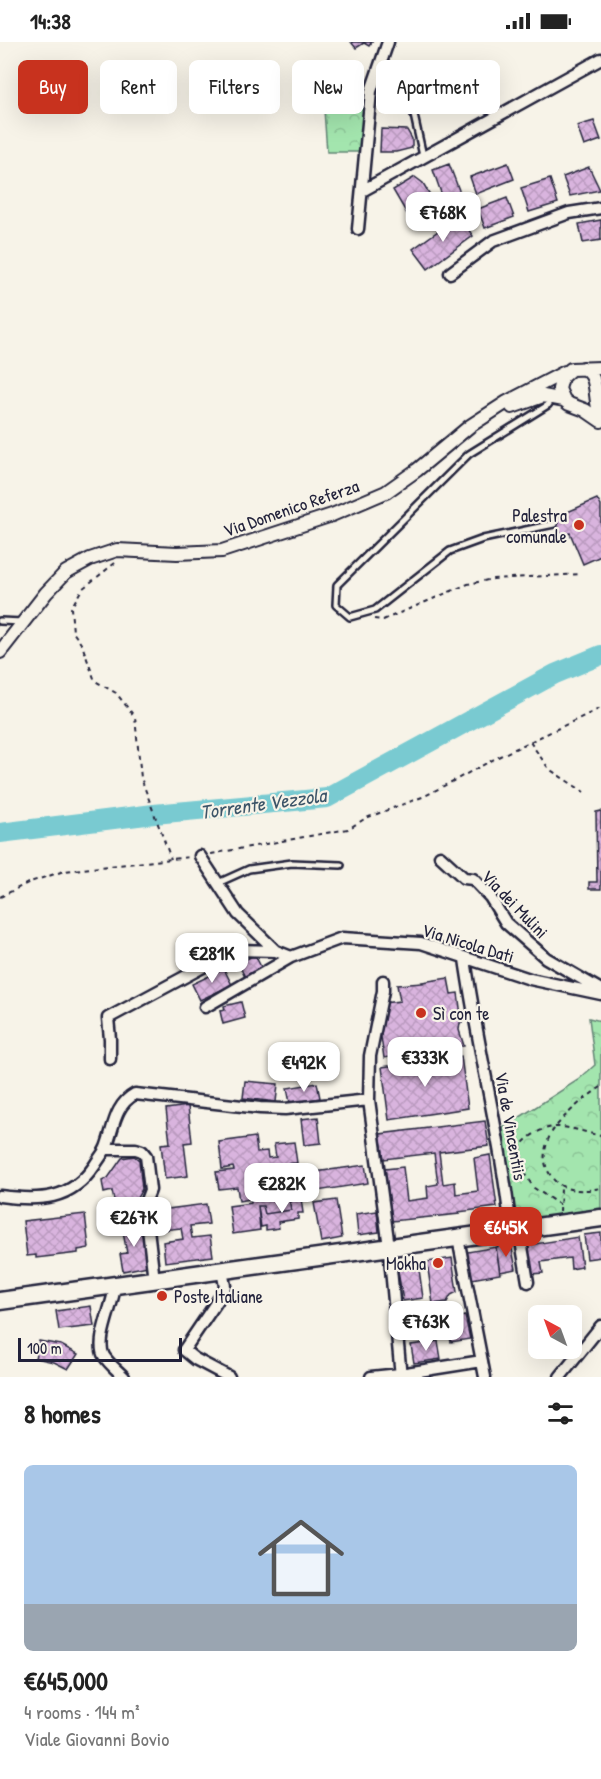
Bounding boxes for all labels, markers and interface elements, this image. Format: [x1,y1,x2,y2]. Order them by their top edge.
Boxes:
text: 14:38 [30,6,71,36]
chip: Buy [18,60,88,114]
chip: Rent [100,60,177,114]
chip: Filters [189,60,280,114]
chip: New [292,60,364,114]
chip: Apartment [376,60,500,114]
pin: €768K [401,192,485,243]
text: €768K [420,198,466,225]
street label: Via Domenico Referza [220,473,362,543]
place label: Palestra comunale [506,503,567,549]
marker: Palestra comunale [572,518,586,532]
water label: Torrente Vezzola [198,781,330,825]
street label: Via dei Mulini [476,864,554,944]
street label: Via Nicola Dati [419,917,517,969]
pin: €281K [170,933,254,984]
text: €281K [189,939,235,966]
place label: Sì con te [433,1001,489,1026]
marker: Sì con te [414,1006,428,1020]
pin: €333K [383,1037,467,1088]
pin: €492K [262,1042,346,1093]
text: €333K [402,1043,448,1070]
text: €492K [282,1048,326,1075]
street label: Via de Vincentiis [489,1070,533,1182]
pin: €282K [240,1163,324,1214]
text: €282K [258,1169,306,1196]
pin: €267K [92,1197,176,1248]
text: €267K [110,1203,158,1230]
pin: €645K [464,1207,548,1258]
text: €645K [484,1213,528,1240]
place label: Mokha [386,1251,426,1276]
marker: Mokha [431,1256,445,1270]
place label: Poste Italiane [174,1284,263,1309]
marker: Poste Italiane [155,1289,169,1303]
pin: €763K [384,1301,468,1352]
north arrow [528,1305,582,1359]
map controls [528,1305,582,1359]
text: €763K [403,1307,449,1334]
scale bar [18,1335,182,1362]
text: 100 m [27,1337,62,1359]
text: 8 homes [24,1396,101,1431]
icon: filters [544,1397,577,1430]
icon: home [247,1504,355,1612]
text: €645,000 [24,1663,108,1698]
text: 4 rooms · 144 m² [24,1698,139,1725]
text: Viale Giovanni Bovio [24,1725,169,1752]

